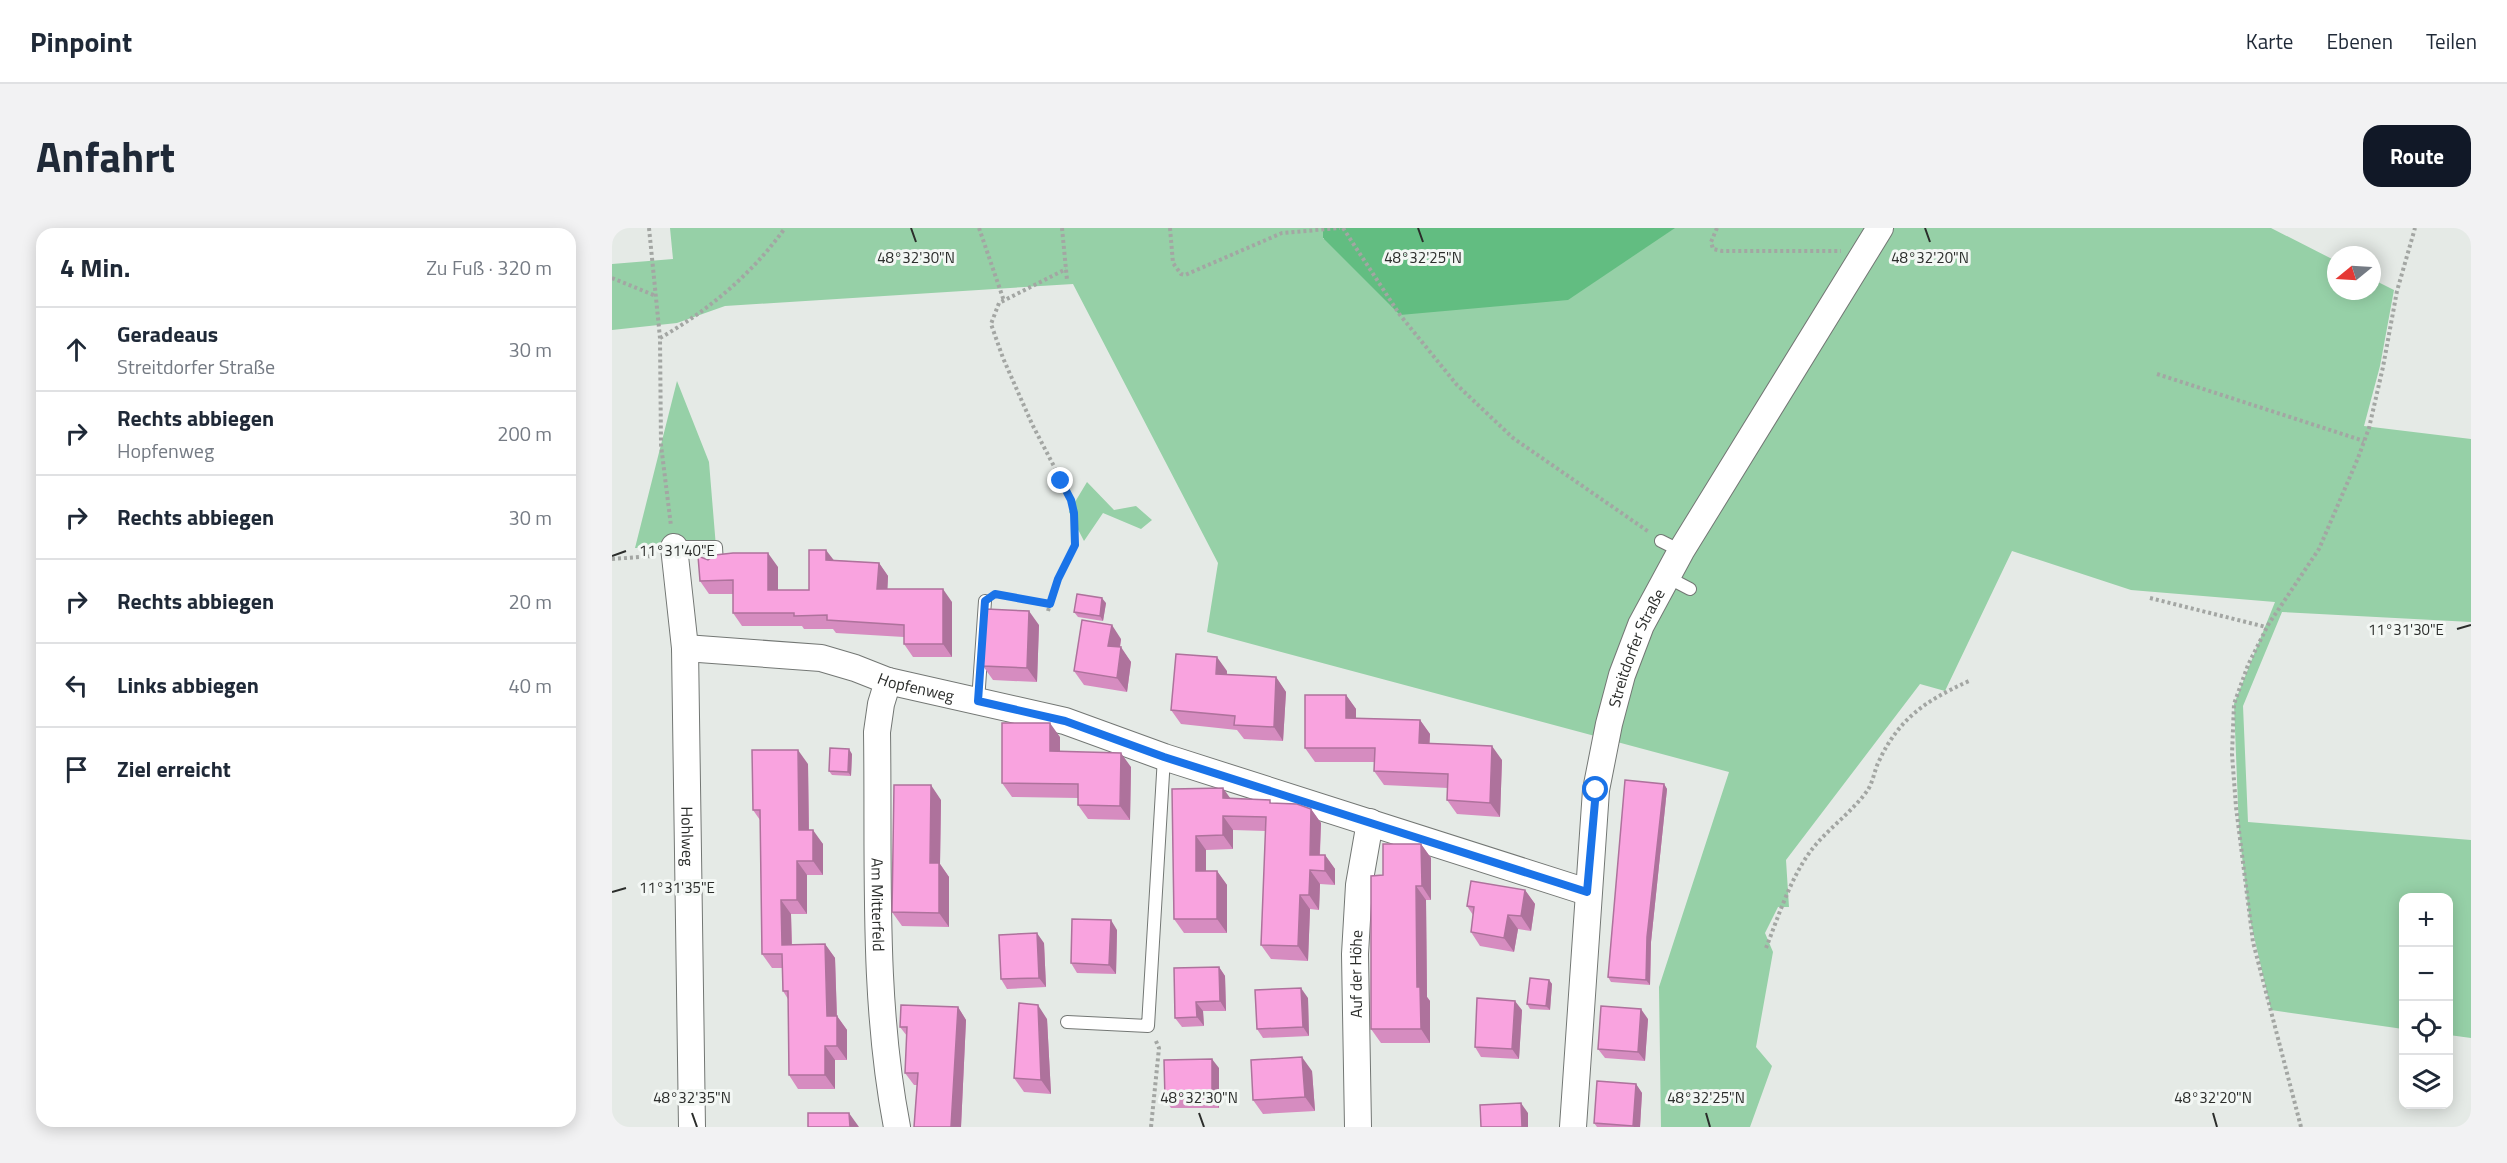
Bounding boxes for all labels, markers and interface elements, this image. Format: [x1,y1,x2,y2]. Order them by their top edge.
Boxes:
text: Pinpoint [30,20,132,63]
text: Karte [2246,25,2293,57]
text: Ebenen [2326,25,2393,57]
text: Teilen [2426,25,2477,57]
text: Anfahrt [36,124,175,188]
button: Route [2363,125,2471,187]
text: 48°32'30"N [877,246,955,269]
text: 48°32'25"N [1384,246,1462,269]
text: 48°32'20"N [1891,246,1969,269]
north arrow [2327,246,2381,300]
text: 4 Min. [60,248,130,287]
text: Zu Fuß · 320 m [426,252,552,283]
text: Geradeaus [117,317,218,351]
icon: ahead [60,333,93,366]
text: 30 m [508,334,552,365]
text: Streitdorfer Straße [117,351,275,382]
text: Rechts abbiegen [117,401,274,435]
icon: right [60,417,93,450]
text: 200 m [497,418,552,449]
text: Hopfenweg [117,435,214,466]
route end [1047,467,1073,493]
text: Rechts abbiegen [117,500,274,534]
icon: right [60,501,93,534]
text: 30 m [508,502,552,533]
text: 11°31'40"E [639,539,715,562]
text: Rechts abbiegen [117,584,274,618]
street label: Streitdorfer Straße [1602,584,1671,710]
icon: right [60,585,93,618]
text: 20 m [508,586,552,617]
text: 11°31'30"E [2368,618,2444,641]
street label: Hopfenweg [874,666,957,708]
text: Links abbiegen [117,668,259,702]
icon: left [60,669,93,702]
text: 40 m [508,670,552,701]
text: Ziel erreicht [117,752,231,786]
icon: arrive [60,753,93,786]
route start [1582,776,1608,802]
street label: Hohlweg [675,806,700,867]
street label: Am Mitterfeld [865,858,891,952]
text: 11°31'35"E [639,876,715,899]
map controls [2399,893,2453,1109]
button: + [2399,893,2453,947]
street label: Auf der Höhe [1343,929,1368,1018]
button: − [2399,947,2453,1001]
button: locate [2399,1001,2453,1055]
button: layers [2399,1055,2453,1109]
text: 48°32'35"N [653,1086,731,1109]
text: 48°32'30"N [1160,1086,1238,1109]
text: 48°32'25"N [1667,1086,1745,1109]
text: 48°32'20"N [2174,1086,2252,1109]

